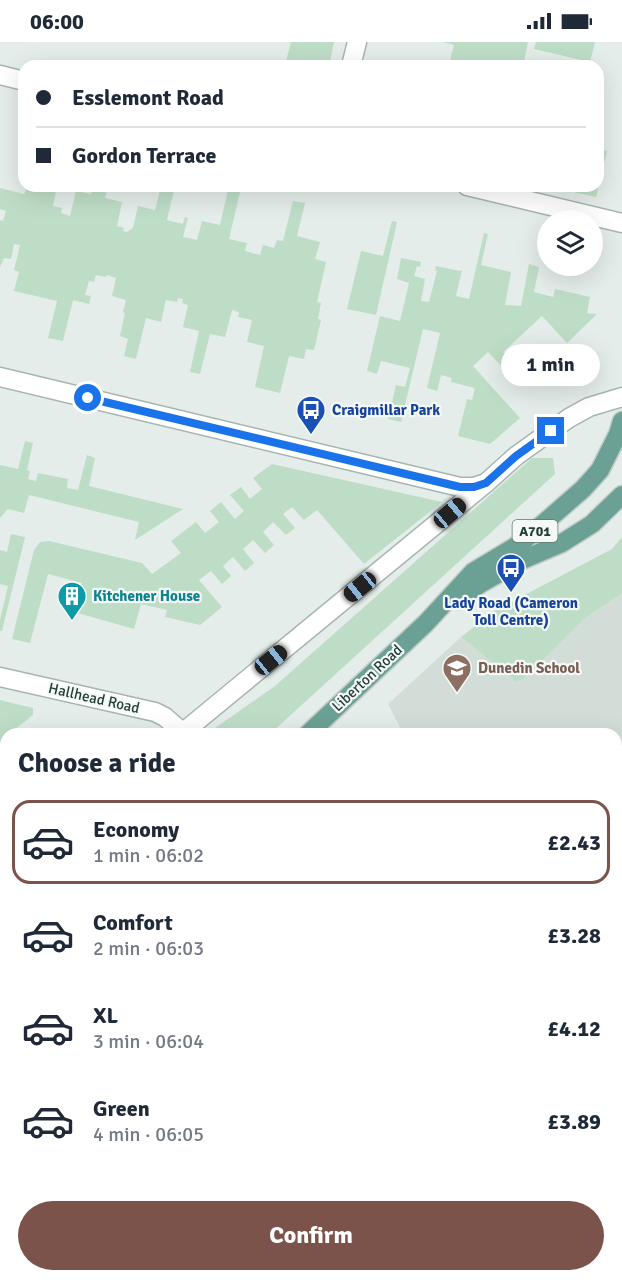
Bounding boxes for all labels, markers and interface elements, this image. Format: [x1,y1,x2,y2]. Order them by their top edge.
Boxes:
text: 06:00 [30,8,84,35]
text: Esslemont Road [72,84,224,111]
text: Gordon Terrace [72,142,216,169]
map controls [537,210,603,276]
button: layers [537,210,603,276]
callout: 1 min [502,344,600,386]
text: 1 min [526,352,575,377]
route start [74,384,101,411]
bus stop icon: Craigmillar Park [295,394,327,436]
place label: Craigmillar Park [332,401,440,419]
route end [537,417,564,444]
car [430,495,470,531]
road number: A701 [512,520,558,542]
bus stop icon: Lady Road (Cameron Toll Centre) [495,552,527,594]
car [340,569,380,605]
building icon: Kitchener House [56,580,88,622]
place label: Kitchener House [93,587,200,605]
place label: Lady Road (Cameron Toll Centre) [444,594,578,629]
street label: Liberton Road [328,641,406,715]
car [251,642,291,678]
school or university icon: Dunedin School [441,652,473,694]
place label: Dunedin School [478,659,580,677]
street label: Hallhead Road [47,679,141,717]
text: Choose a ride [18,747,176,780]
icon: car [21,815,75,869]
text: Economy [93,816,179,843]
text: £2.43 [547,829,601,856]
text: 1 min · 06:02 [93,843,204,868]
icon: car [21,908,75,962]
text: Comfort [93,909,173,936]
text: £3.28 [547,922,601,949]
text: 2 min · 06:03 [93,936,204,961]
icon: car [21,1001,75,1055]
text: XL [93,1002,118,1029]
text: £4.12 [547,1015,601,1042]
text: 3 min · 06:04 [93,1029,204,1054]
icon: car [21,1094,75,1148]
text: Green [93,1095,150,1122]
text: £3.89 [547,1108,601,1135]
text: 4 min · 06:05 [93,1122,204,1147]
button: Confirm [18,1201,604,1270]

